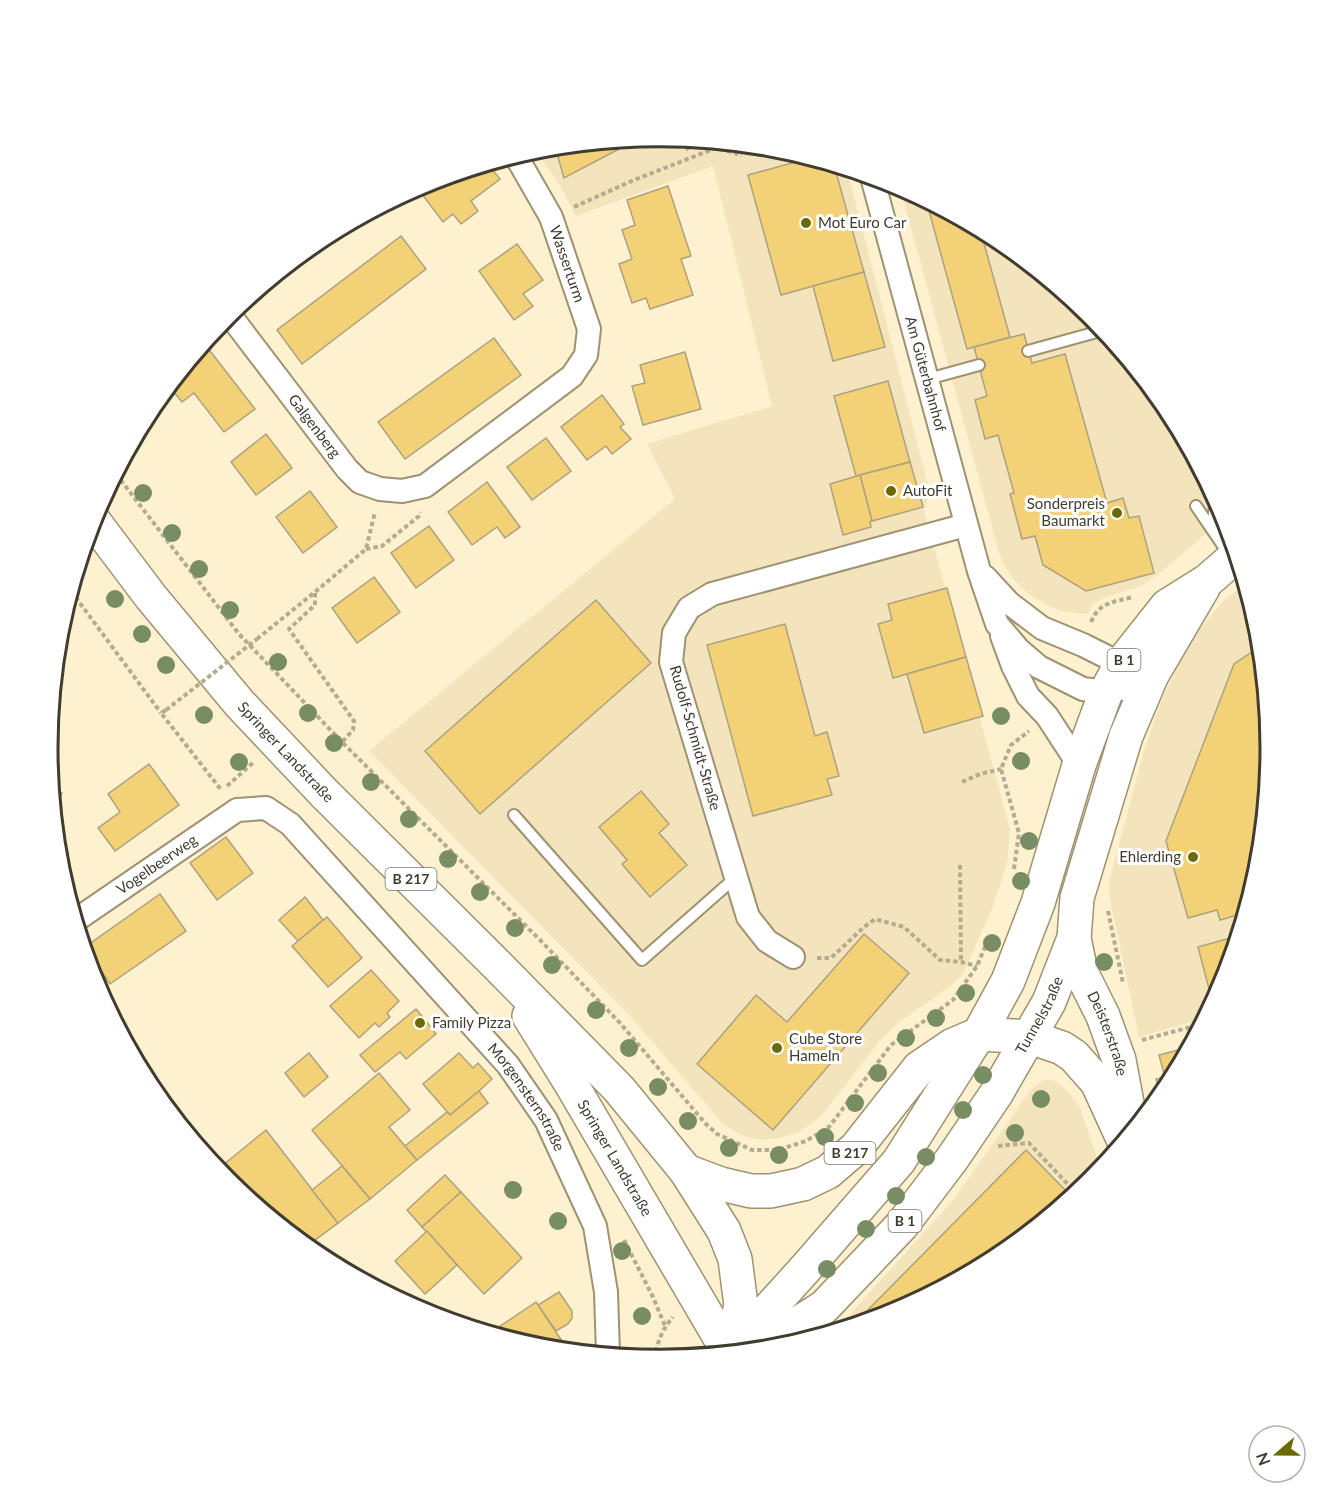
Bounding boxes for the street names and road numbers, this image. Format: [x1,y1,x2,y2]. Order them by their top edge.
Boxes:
street label: Wasserturm [546,223,589,304]
street label: Am Güterbahnhof [902,314,951,434]
street label: Galgenberg [285,390,345,461]
road number: B 1 [1108,649,1140,671]
street label: Rudolf-Schmidt-Straße [667,663,725,812]
street label: Springer Landstraße [235,698,338,806]
street label: Vogelbeerweg [113,830,200,898]
road number: B 217 [386,868,436,890]
street label: Tunnelstraße [1011,974,1066,1057]
street label: Deisterstraße [1084,988,1132,1077]
street label: Morgensternstraße [485,1039,569,1154]
street label: Springer Landstraße [574,1096,657,1219]
road number: B 217 [824,1142,876,1164]
road number: B 1 [888,1210,922,1232]

